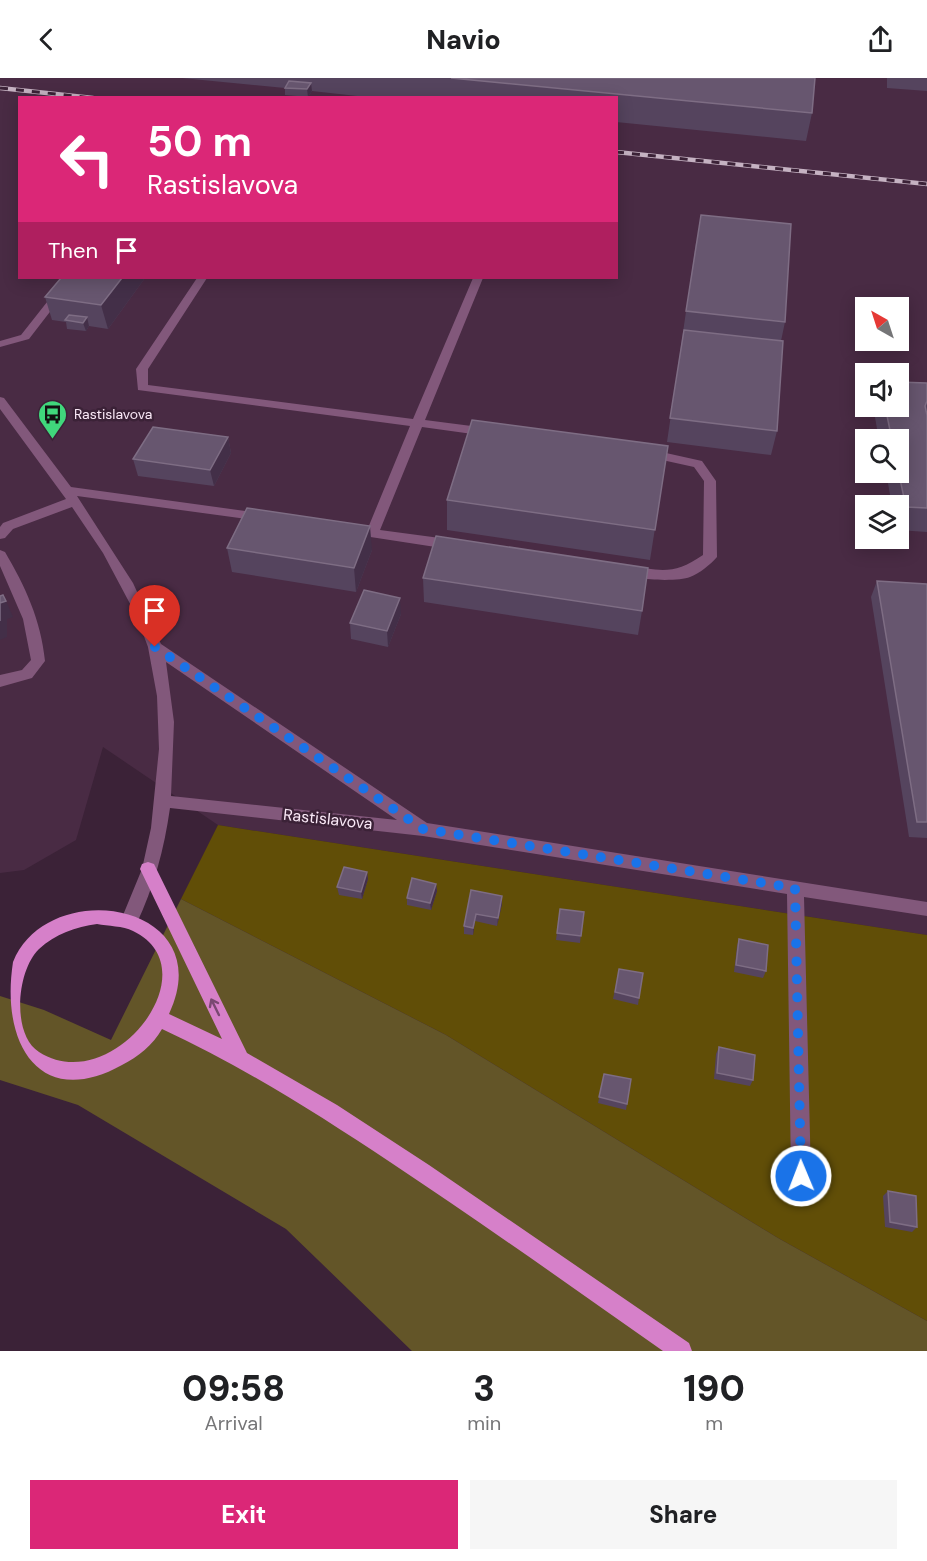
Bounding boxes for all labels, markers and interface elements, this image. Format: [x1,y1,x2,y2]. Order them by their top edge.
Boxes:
text: Navio [426,22,501,57]
icon: back [30,23,63,56]
icon: share [864,23,897,56]
text: 50 m [147,114,252,169]
icon: left [48,120,126,198]
text: Rastislavova [147,167,298,202]
icon: arrive [110,234,143,267]
text: Then [48,236,98,265]
north arrow [855,297,909,351]
map controls [855,297,909,549]
button: sound [855,363,909,417]
bus stop icon: Rastislavova [37,398,69,440]
place label: Rastislavova [74,405,152,423]
button: search [855,429,909,483]
button: layers [855,495,909,549]
pin [129,585,180,647]
icon: arrive [138,594,171,627]
street label: Rastislavova [282,804,374,834]
one-way arrow [209,998,221,1016]
position arrow [769,1144,833,1208]
text: 09:58 [182,1365,285,1412]
text: 3 [473,1365,495,1412]
text: 190 [683,1365,745,1412]
text: Arrival [204,1410,263,1436]
text: min [467,1410,501,1436]
text: m [705,1410,723,1436]
button: Exit [30,1480,458,1549]
button: Share [470,1480,897,1549]

